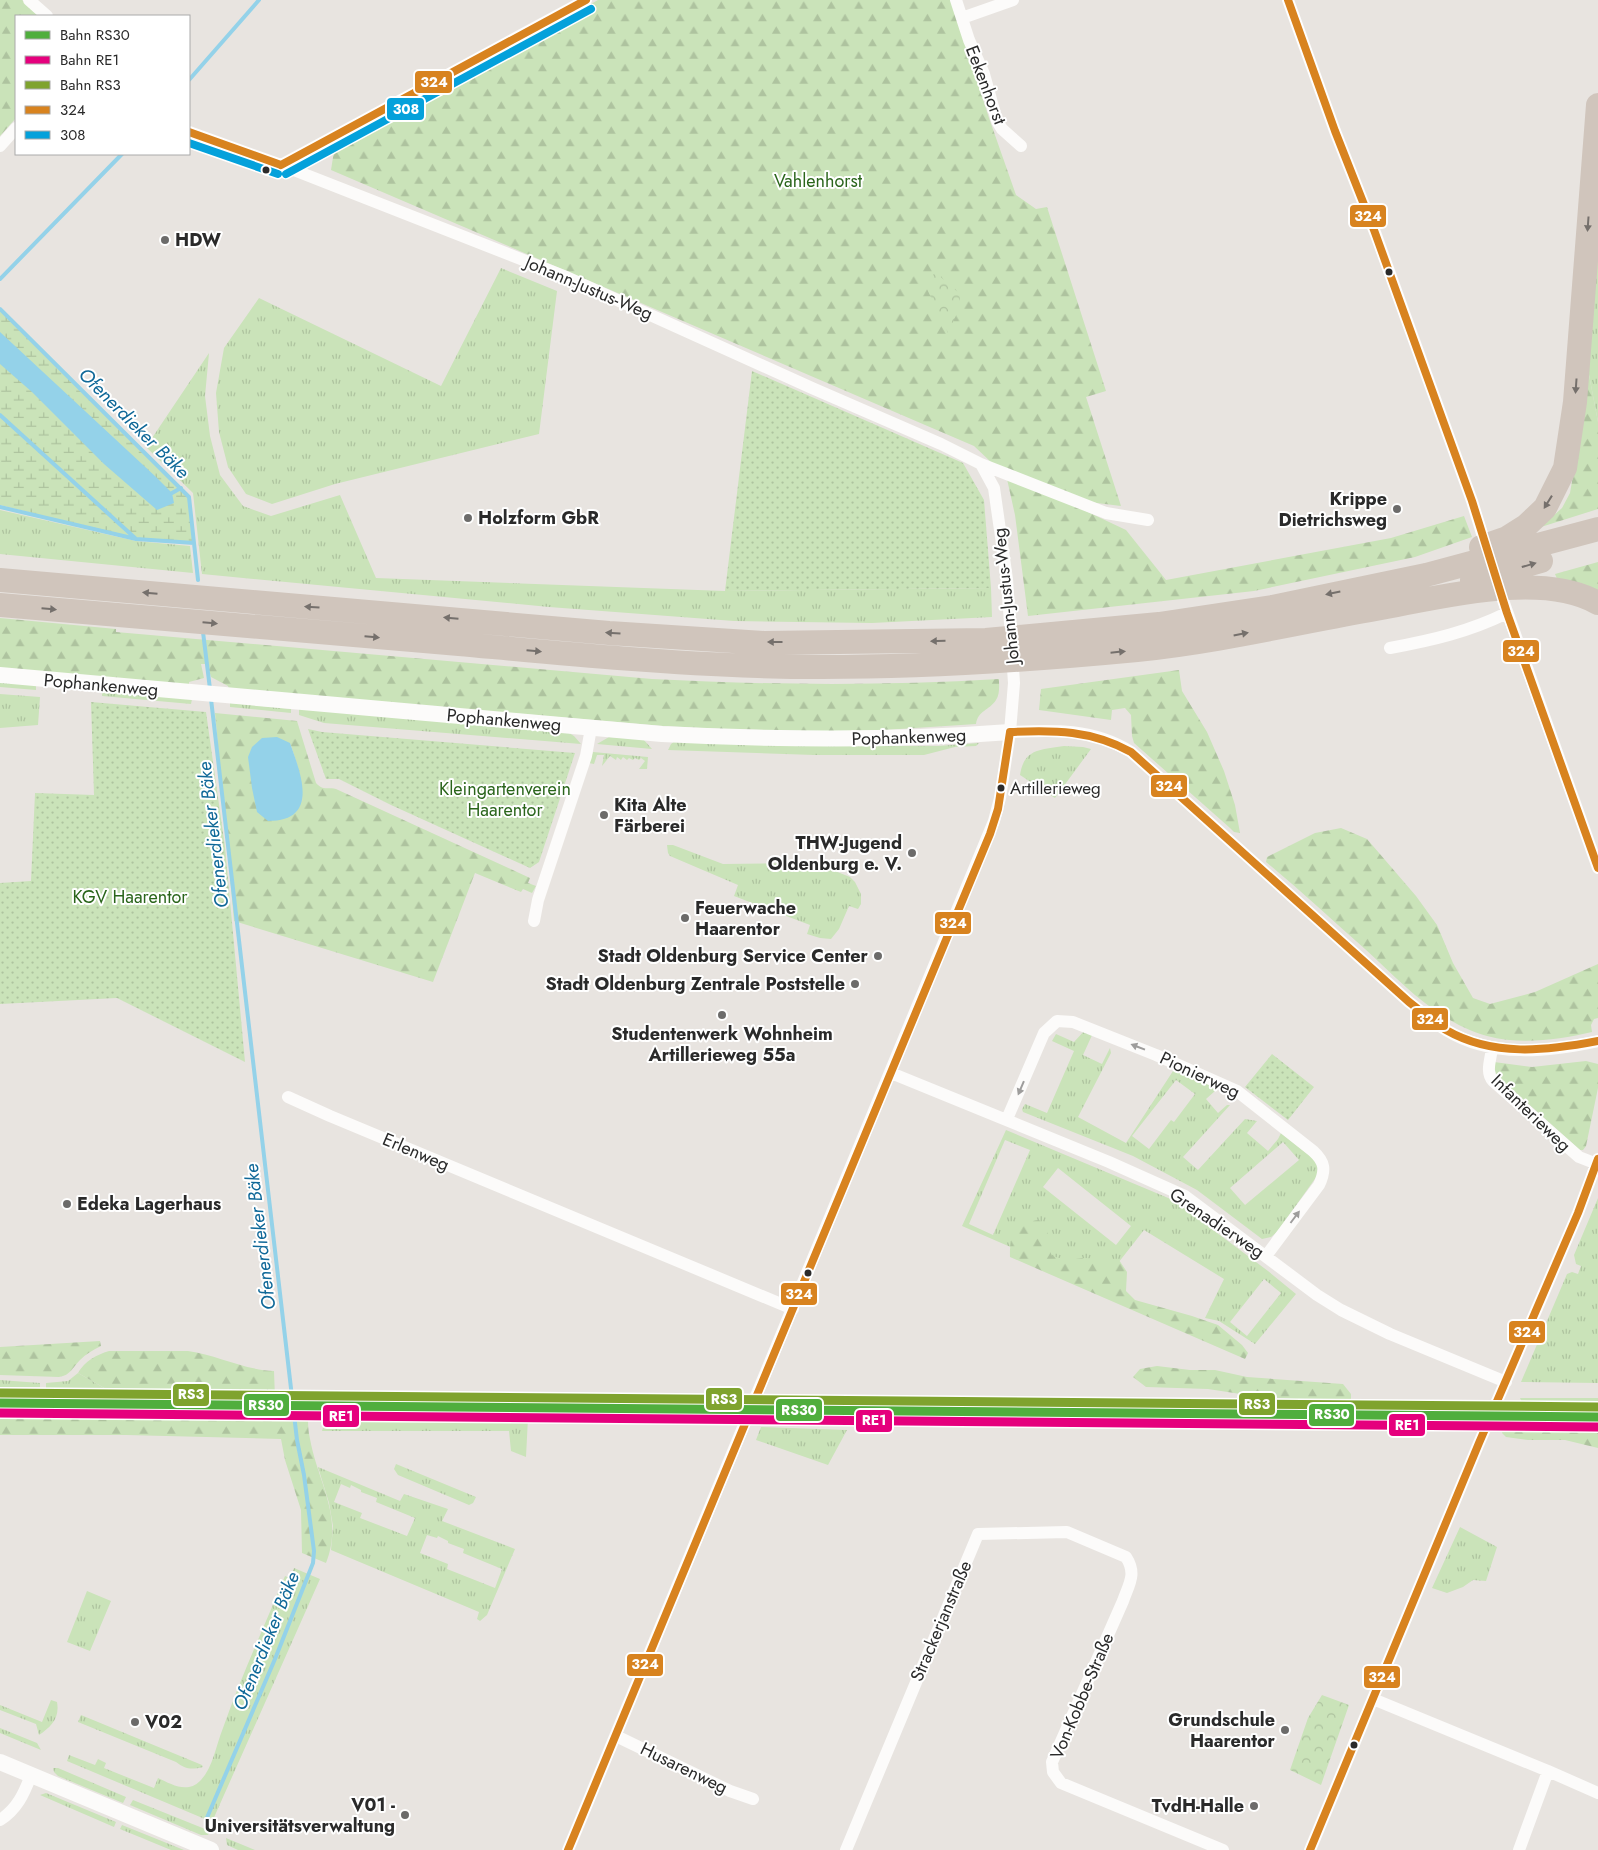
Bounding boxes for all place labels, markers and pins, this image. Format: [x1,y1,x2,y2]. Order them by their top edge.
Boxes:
unlabelled marker [261,165,271,175]
place label: HDW [175,227,222,253]
marker: HDW [159,234,171,246]
unlabelled marker [1384,267,1394,277]
place label: Krippe Dietrichsweg [1278,486,1387,533]
marker: Krippe Dietrichsweg [1391,503,1403,515]
place label: Holzform GbR [478,505,599,531]
marker: Holzform GbR [462,512,474,524]
place label: Artillerieweg [1010,776,1101,800]
marker: Artillerieweg [996,783,1006,793]
place label: Kita Alte Färberei [614,792,687,839]
marker: Kita Alte Färberei [598,809,610,821]
place label: THW-Jugend Oldenburg e. V. [768,830,902,877]
marker: THW-Jugend Oldenburg e. V. [906,847,918,859]
place label: Feuerwache Haarentor [695,895,796,942]
marker: Feuerwache Haarentor [679,912,691,924]
place label: Stadt Oldenburg Service Center [597,943,869,969]
marker: Stadt Oldenburg Service Center [872,950,884,962]
place label: Stadt Oldenburg Zentrale Poststelle [546,971,845,997]
marker: Stadt Oldenburg Zentrale Poststelle [849,978,861,990]
marker: Studentenwerk Wohnheim Artillerieweg 55a [716,1009,728,1021]
place label: Studentenwerk Wohnheim Artillerieweg 55a [611,1021,833,1068]
place label: Edeka Lagerhaus [77,1191,221,1217]
marker: Edeka Lagerhaus [61,1198,73,1210]
unlabelled marker [803,1268,813,1278]
place label: Grundschule Haarentor [1168,1707,1276,1754]
place label: V02 [144,1709,182,1735]
marker: V02 [129,1716,141,1728]
marker: Grundschule Haarentor [1279,1724,1291,1736]
unlabelled marker [1349,1740,1359,1750]
place label: V01 - Universitätsverwaltung [204,1792,395,1839]
place label: TvdH-Halle [1152,1793,1244,1819]
marker: TvdH-Halle [1248,1800,1260,1812]
marker: V01 - Universitätsverwaltung [399,1809,411,1821]

